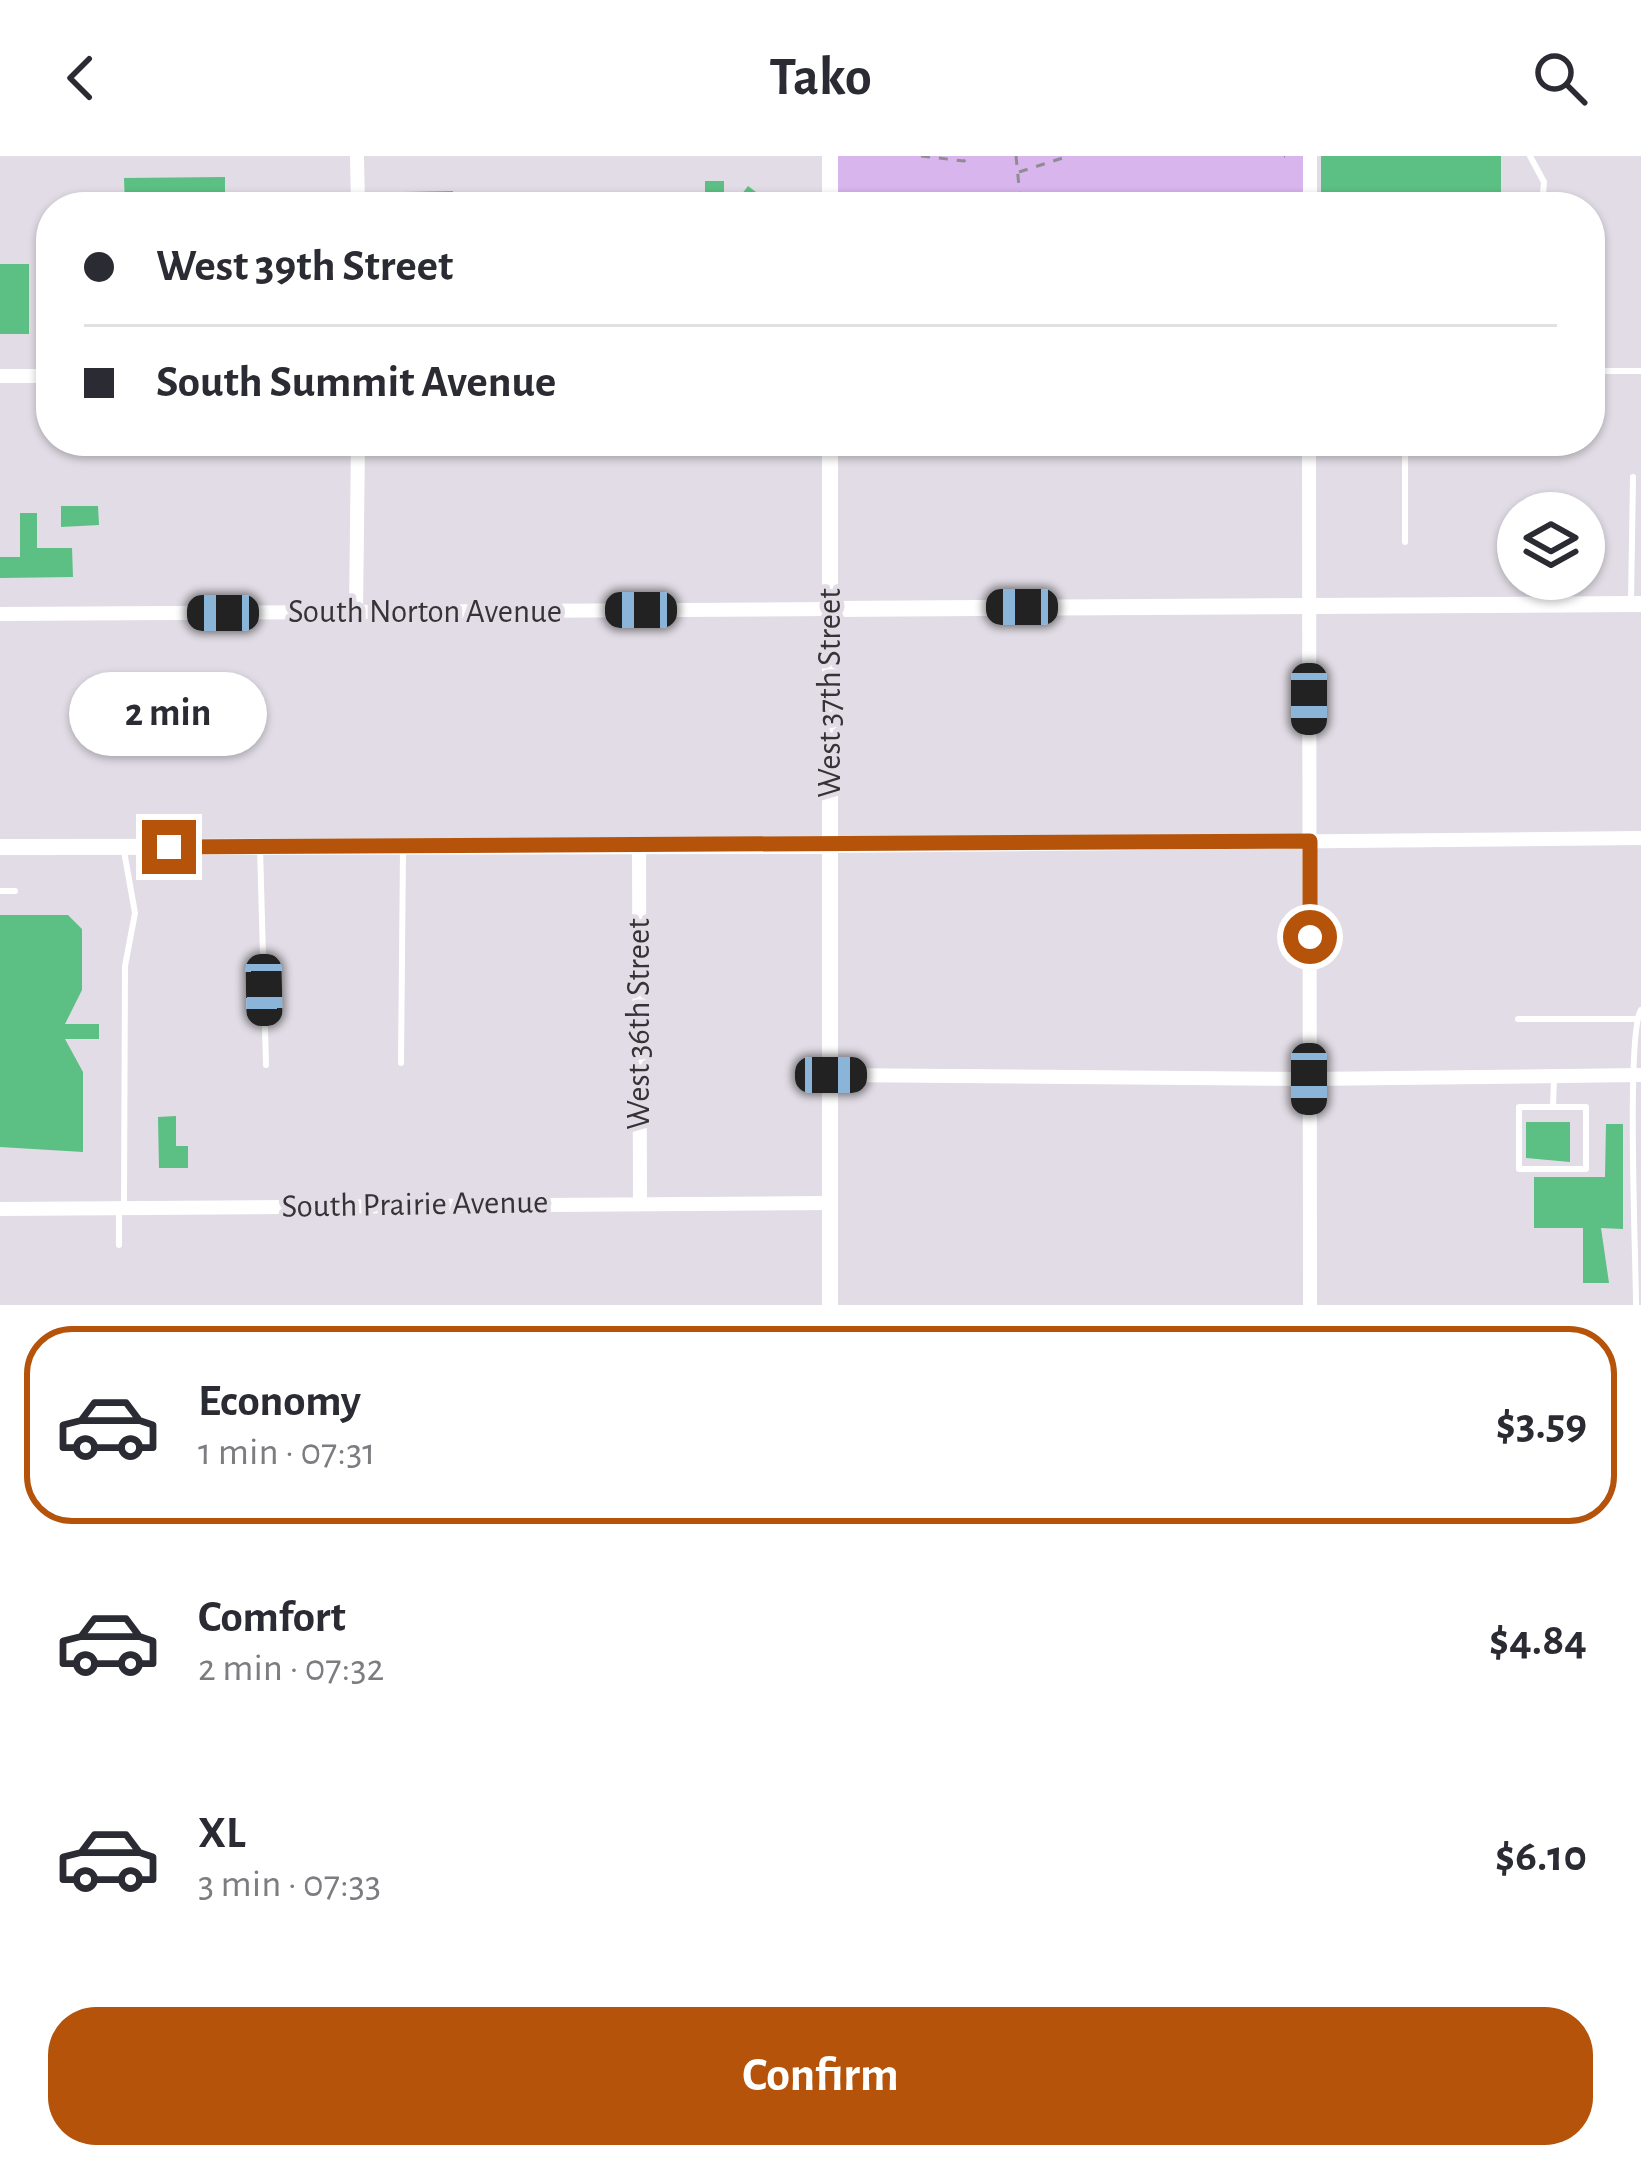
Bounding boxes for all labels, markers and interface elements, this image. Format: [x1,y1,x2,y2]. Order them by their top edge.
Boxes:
icon: back [48,45,114,111]
icon: search [1527,45,1593,111]
text: Tako [769,51,872,105]
text: West 39th Street [156,244,453,289]
text: South Summit Avenue [156,360,556,405]
map controls [1497,492,1605,600]
button: layers [1497,492,1605,600]
street label: West 37th Street [814,588,847,798]
car [986,589,1058,625]
car [605,592,677,628]
car [187,595,259,631]
street label: South Norton Avenue [288,596,562,629]
car [1291,663,1327,735]
callout: 2 min [70,673,268,757]
text: 2 min [125,694,211,733]
route end [142,820,196,874]
route start [1283,910,1337,964]
street label: West 36th Street [623,918,656,1130]
car [245,954,283,1026]
car [1291,1043,1327,1115]
car [795,1057,867,1093]
street label: South Prairie Avenue [281,1186,549,1224]
icon: car [54,1371,162,1479]
text: Economy [198,1379,361,1424]
text: $3.59 [1496,1402,1587,1447]
text: 1 min · 07:31 [198,1433,376,1472]
icon: car [54,1587,162,1695]
text: Comfort [198,1595,346,1640]
text: $4.84 [1489,1618,1587,1663]
text: 2 min · 07:32 [198,1649,384,1688]
icon: car [54,1803,162,1911]
text: XL [198,1811,246,1856]
text: $6.10 [1495,1834,1587,1879]
text: 3 min · 07:33 [198,1865,381,1904]
button: Confirm [48,2007,1593,2145]

